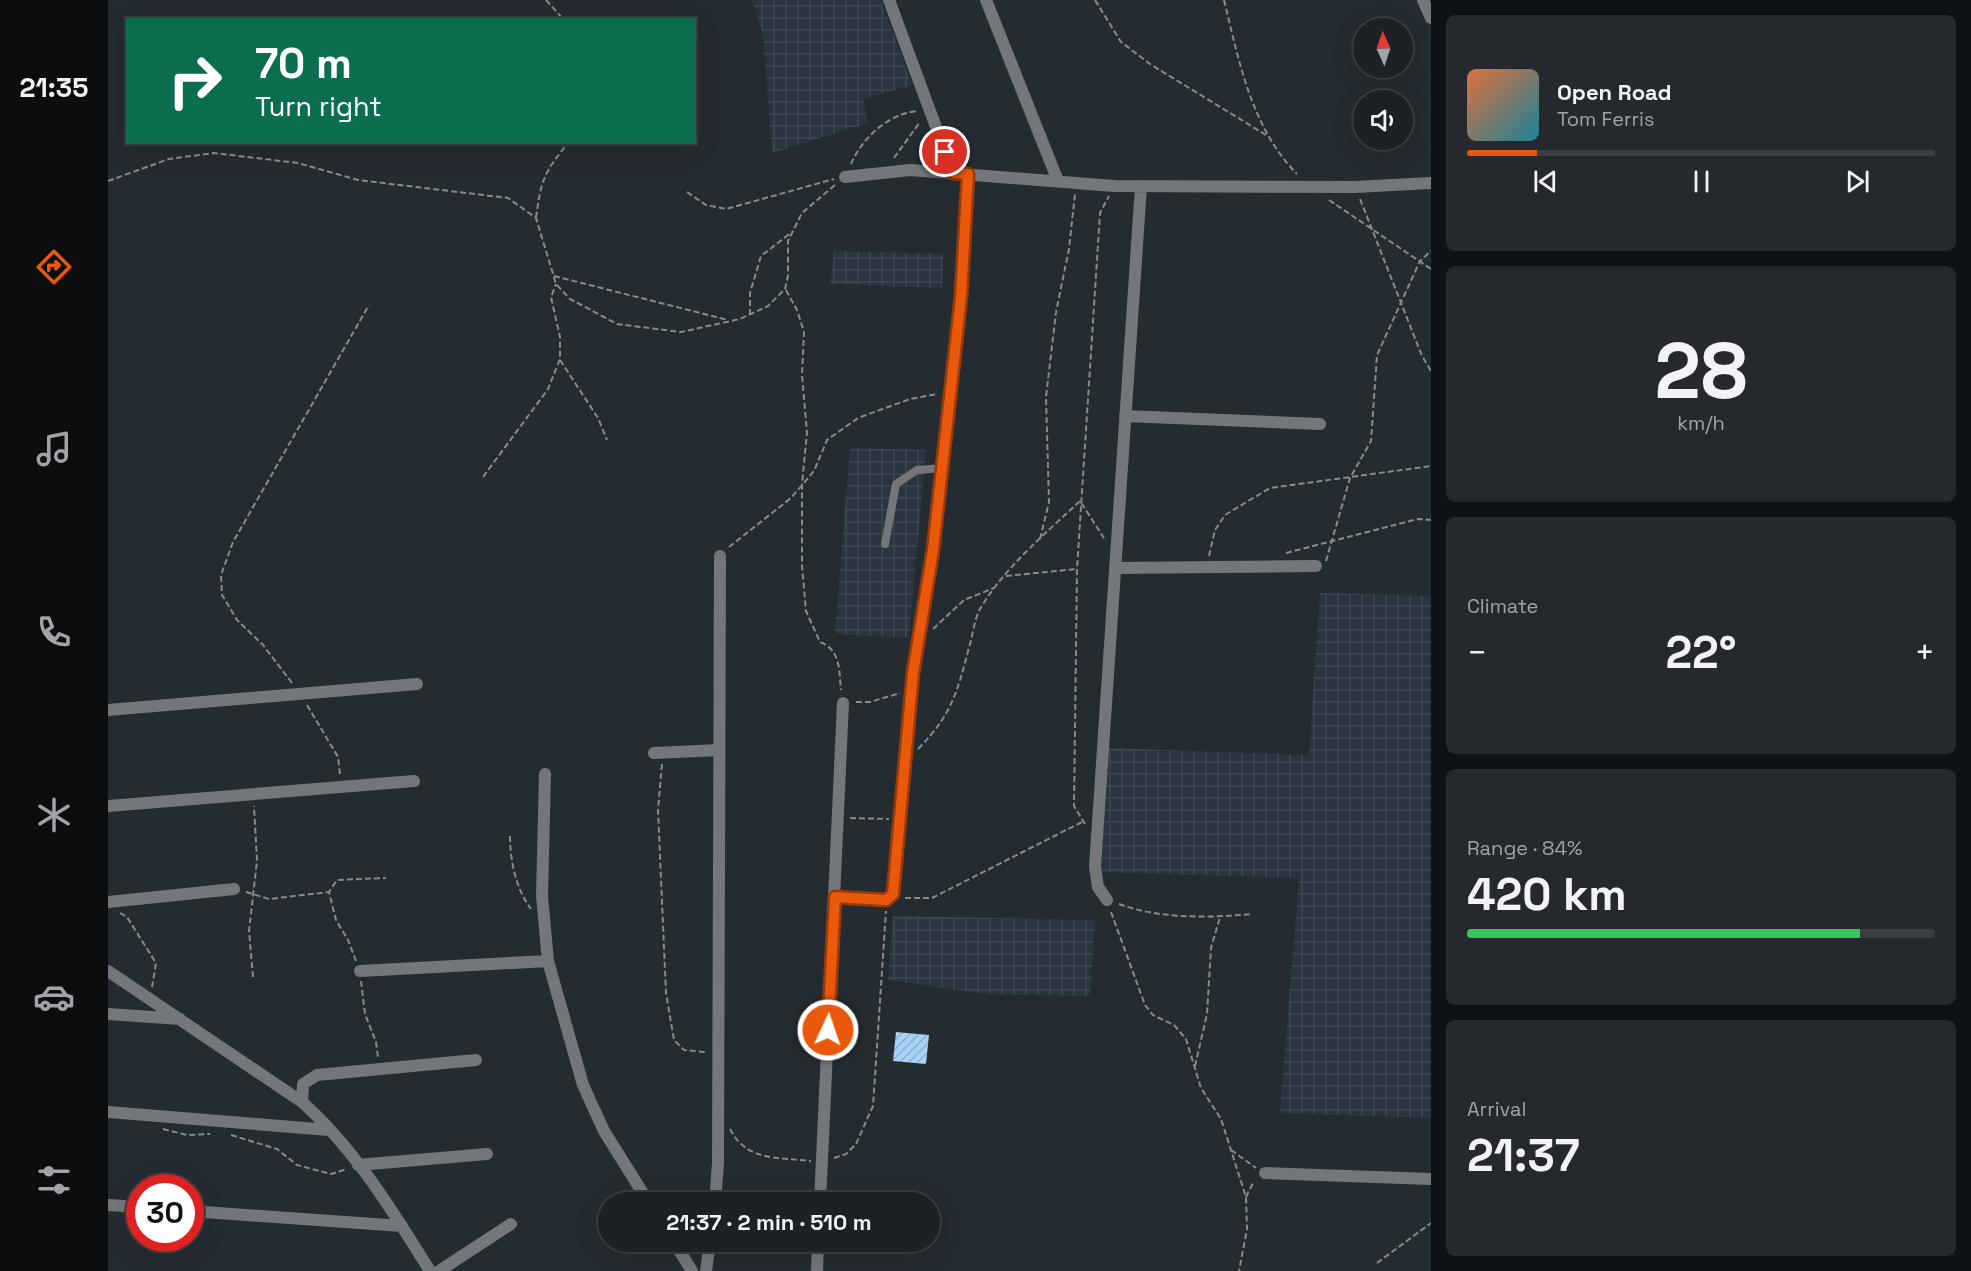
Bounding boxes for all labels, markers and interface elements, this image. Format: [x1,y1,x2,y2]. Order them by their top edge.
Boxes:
north arrow [1353,18,1413,78]
map controls [1353,18,1413,150]
text: 70 m [255,37,352,90]
icon: right [156,42,234,120]
text: 21:35 [20,70,88,105]
text: Open Road [1557,78,1672,106]
text: Turn right [255,89,382,124]
button: sound [1353,90,1413,150]
text: Tom Ferris [1557,106,1655,132]
pin [919,126,970,177]
icon: arrive [928,135,961,168]
icon: previous [1529,165,1562,198]
icon: pause [1685,165,1718,198]
icon: next [1841,165,1874,198]
icon: directions [33,246,75,288]
text: 28 [1654,321,1748,421]
text: km/h [1677,410,1725,436]
icon: music [33,428,75,470]
text: Climate [1467,593,1538,619]
icon: phone [33,611,75,653]
text: 22° [1665,624,1737,681]
text: − [1467,632,1487,674]
text: + [1915,632,1935,674]
icon: climate [33,794,75,836]
text: Range · 84% [1467,835,1582,861]
text: 420 km [1467,866,1627,923]
icon: car [33,976,75,1018]
position arrow [796,998,860,1062]
text: Arrival [1467,1096,1526,1122]
text: 21:37 [1467,1127,1580,1184]
icon: filters [33,1159,75,1201]
speed limit sign: 30 [126,1174,204,1252]
text: 21:37 · 2 min · 510 m [666,1208,872,1236]

